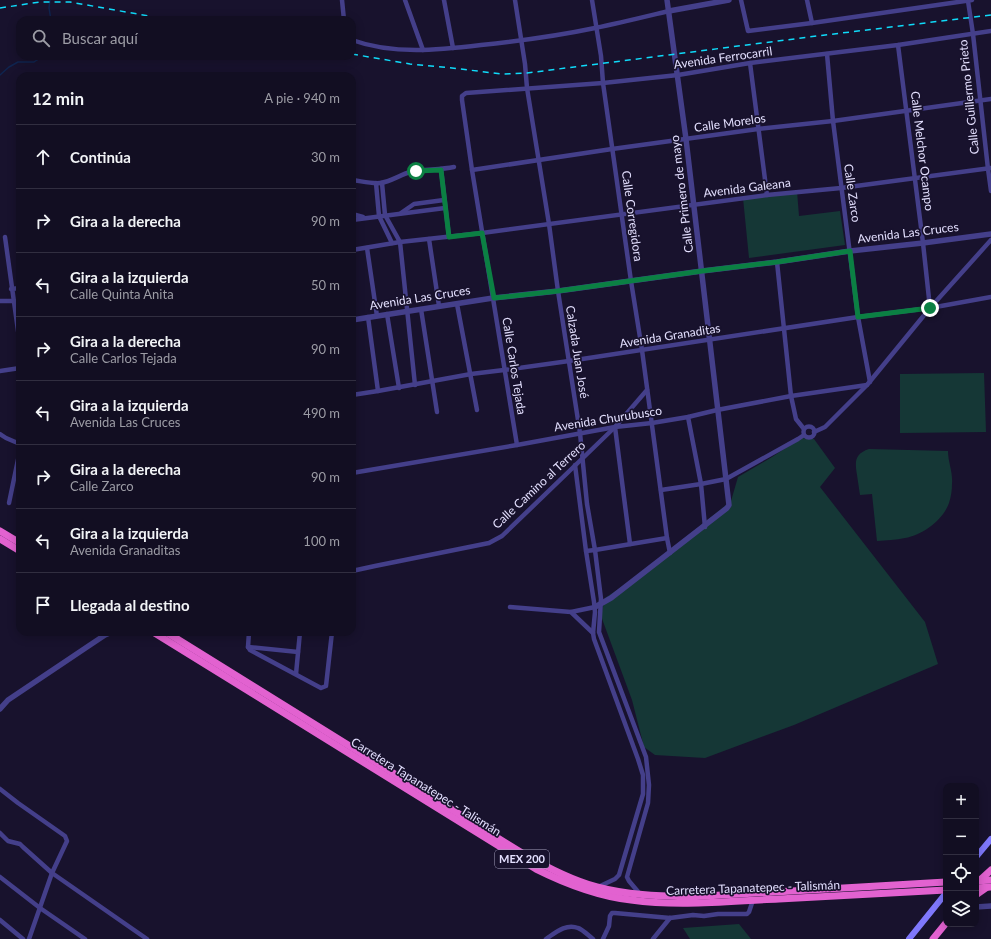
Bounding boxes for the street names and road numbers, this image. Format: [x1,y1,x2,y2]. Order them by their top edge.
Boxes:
street label: Calle Guillermo Prieto [955,39,982,155]
street label: Avenida Ferrocarril [673,43,773,72]
street label: Calle Melchor Ocampo [908,90,937,212]
street label: Calle Morelos [693,110,767,135]
street label: Calle Primero de mayo [667,134,696,254]
street label: Calle Zarco [841,163,864,223]
street label: Calle Corregidora [619,170,646,262]
street label: Avenida Galeana [702,175,791,200]
street label: Avenida Las Cruces [856,219,959,246]
street label: Avenida Las Cruces [368,282,471,313]
street label: Calzada Juan José [563,304,592,399]
street label: Calle Carlos Tejada [499,316,530,416]
street label: Avenida Granaditas [618,320,721,351]
street label: Avenida Churubusco [553,403,663,434]
street label: Calle Camino al Terrero [489,438,588,532]
street label: Carretera Tapanatepec - Talismán [348,734,504,839]
road number: MEX 200 [495,850,549,868]
street label: Carretera Tapanatepec - Talismán [666,877,840,898]

